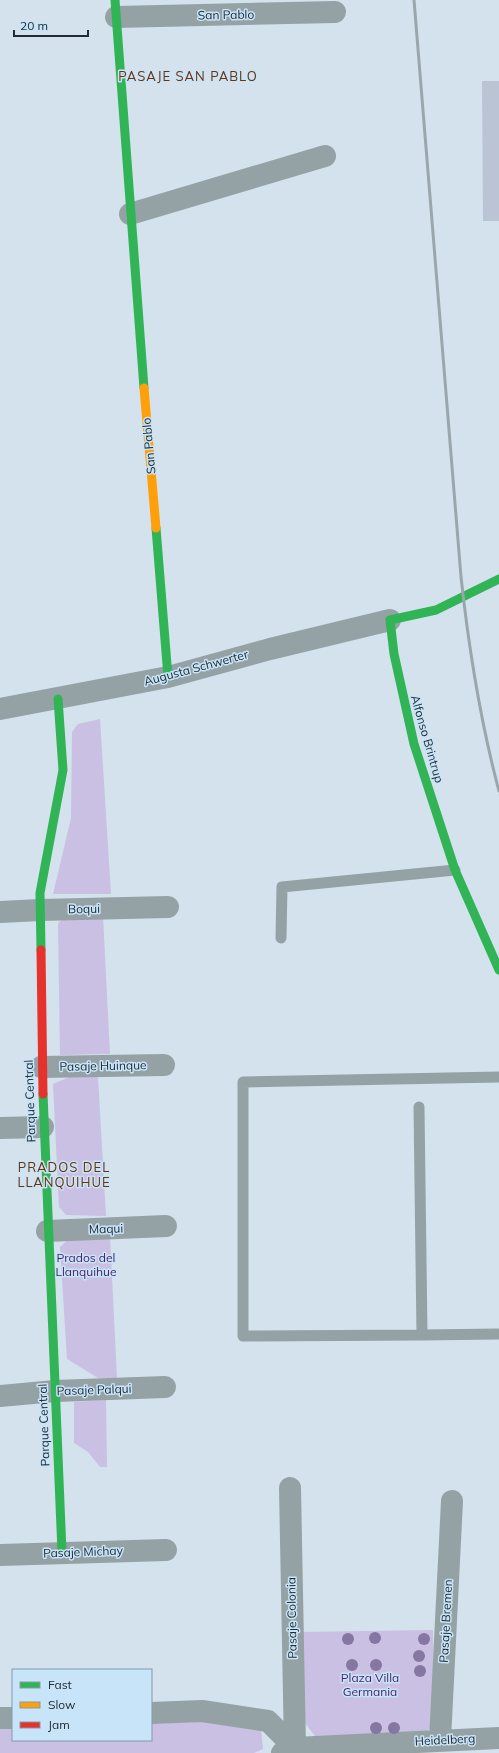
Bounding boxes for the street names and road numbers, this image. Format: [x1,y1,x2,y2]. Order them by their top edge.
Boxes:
street label: San Pablo [198,7,254,22]
street label: San Pablo [139,417,158,475]
street label: Augusta Schwerter [142,646,250,689]
street label: Alfonso Brintrup [408,693,447,784]
street label: Boqui [68,901,100,916]
street label: Pasaje Huinque [59,1057,147,1074]
street label: Parque Central [21,1059,38,1143]
street label: Maqui [88,1220,124,1237]
street label: Pasaje Palqui [56,1381,132,1398]
street label: Parque Central [35,1383,52,1467]
street label: Pasaje Michay [43,1543,124,1560]
street label: Pasaje Colonia [283,1577,300,1659]
street label: Pasaje Bremen [436,1579,455,1663]
street label: Heidelberg [414,1730,476,1749]

